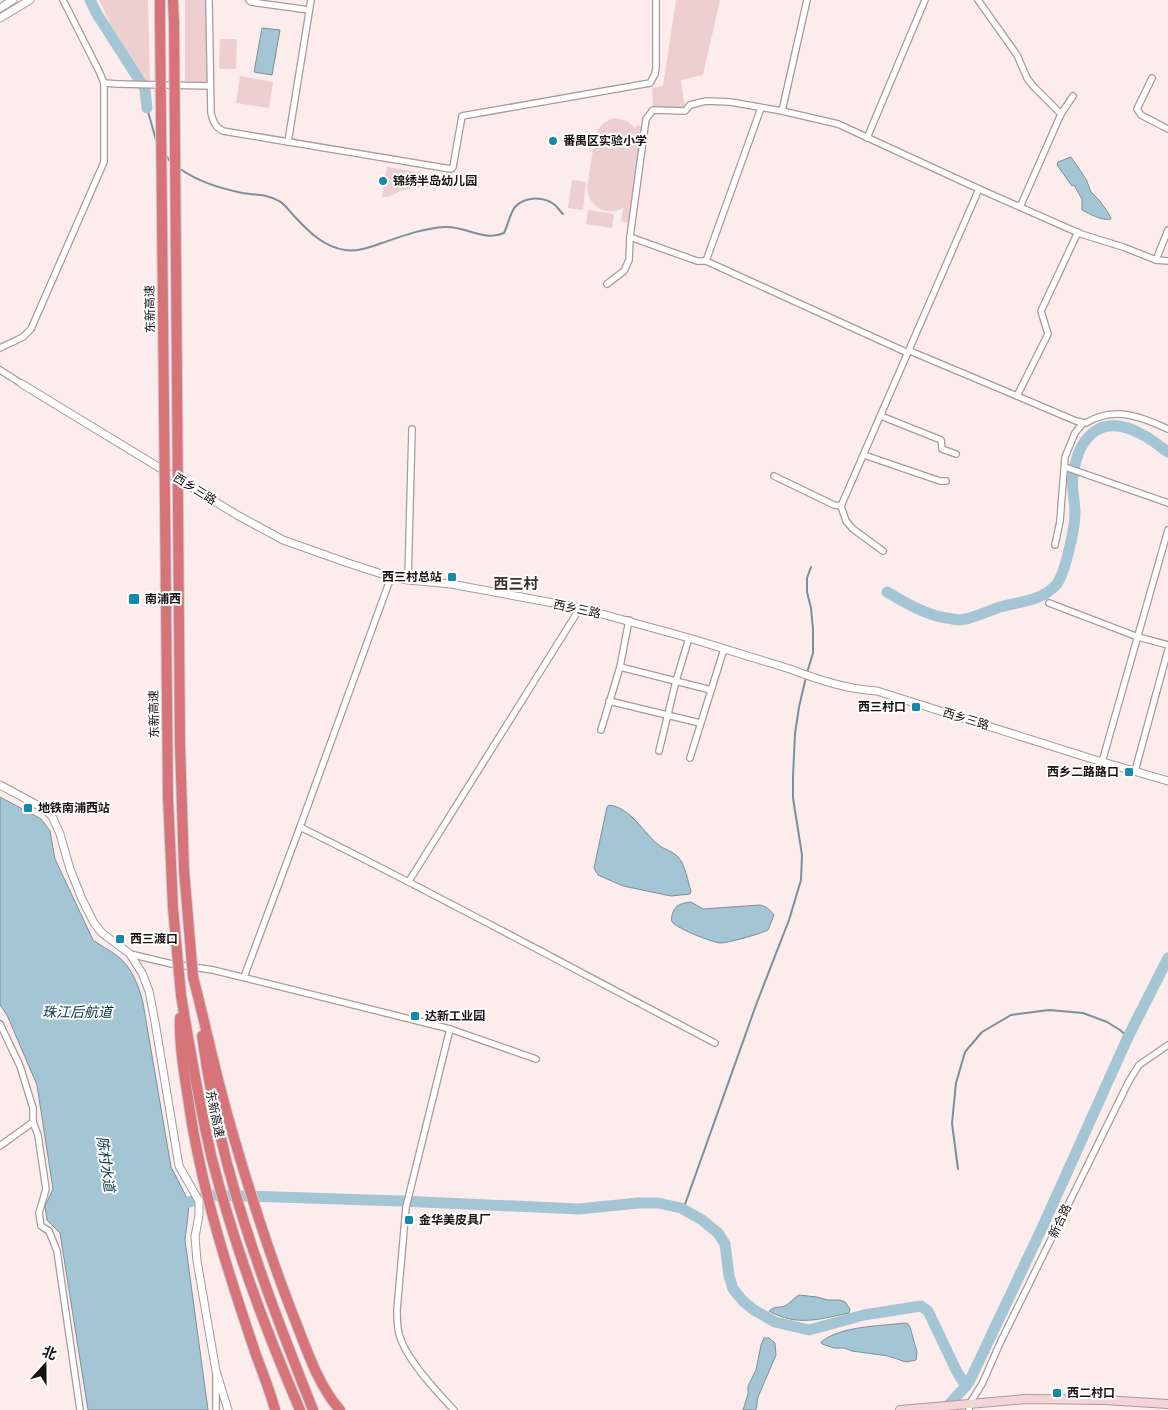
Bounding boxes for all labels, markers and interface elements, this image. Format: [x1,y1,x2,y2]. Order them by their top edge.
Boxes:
place label: 番禺区实验小学 [563,134,647,148]
marker: 番禺区实验小学 [547,135,559,147]
place label: 锦绣半岛幼儿园 [393,174,477,188]
marker: 锦绣半岛幼儿园 [377,175,389,187]
street label: 东新高速 [143,285,157,333]
street label: 西乡三路 [171,470,219,508]
place label: 西三村总站 [382,570,442,584]
marker: 西三村总站 [446,571,458,583]
district label: 西三村 [493,575,539,592]
marker: 南浦西 [127,592,141,606]
place label: 南浦西 [145,592,181,606]
street label: 西乡三路 [552,597,602,621]
street label: 东新高速 [147,690,161,738]
place label: 西三村口 [858,700,906,714]
marker: 西三村口 [910,701,922,713]
street label: 西乡三路 [941,705,991,733]
place label: 西乡二路路口 [1047,765,1119,779]
marker: 西乡二路路口 [1123,766,1135,778]
place label: 地铁南浦西站 [38,801,110,815]
marker: 地铁南浦西站 [22,802,34,814]
place label: 西三渡口 [130,932,178,946]
marker: 西三渡口 [114,933,126,945]
water label: 珠江后航道 [42,1004,114,1020]
place label: 达新工业园 [425,1009,485,1023]
marker: 达新工业园 [409,1010,421,1022]
street label: 东新高速 [203,1089,227,1139]
water label: 陈村水道 [94,1135,118,1195]
street label: 新合路 [1046,1202,1074,1240]
place label: 金华美皮具厂 [419,1213,491,1227]
marker: 金华美皮具厂 [403,1214,415,1226]
north arrow [20,1340,70,1390]
text: 北 [40,1343,59,1363]
place label: 西二村口 [1067,1386,1115,1400]
marker: 西二村口 [1051,1387,1063,1399]

